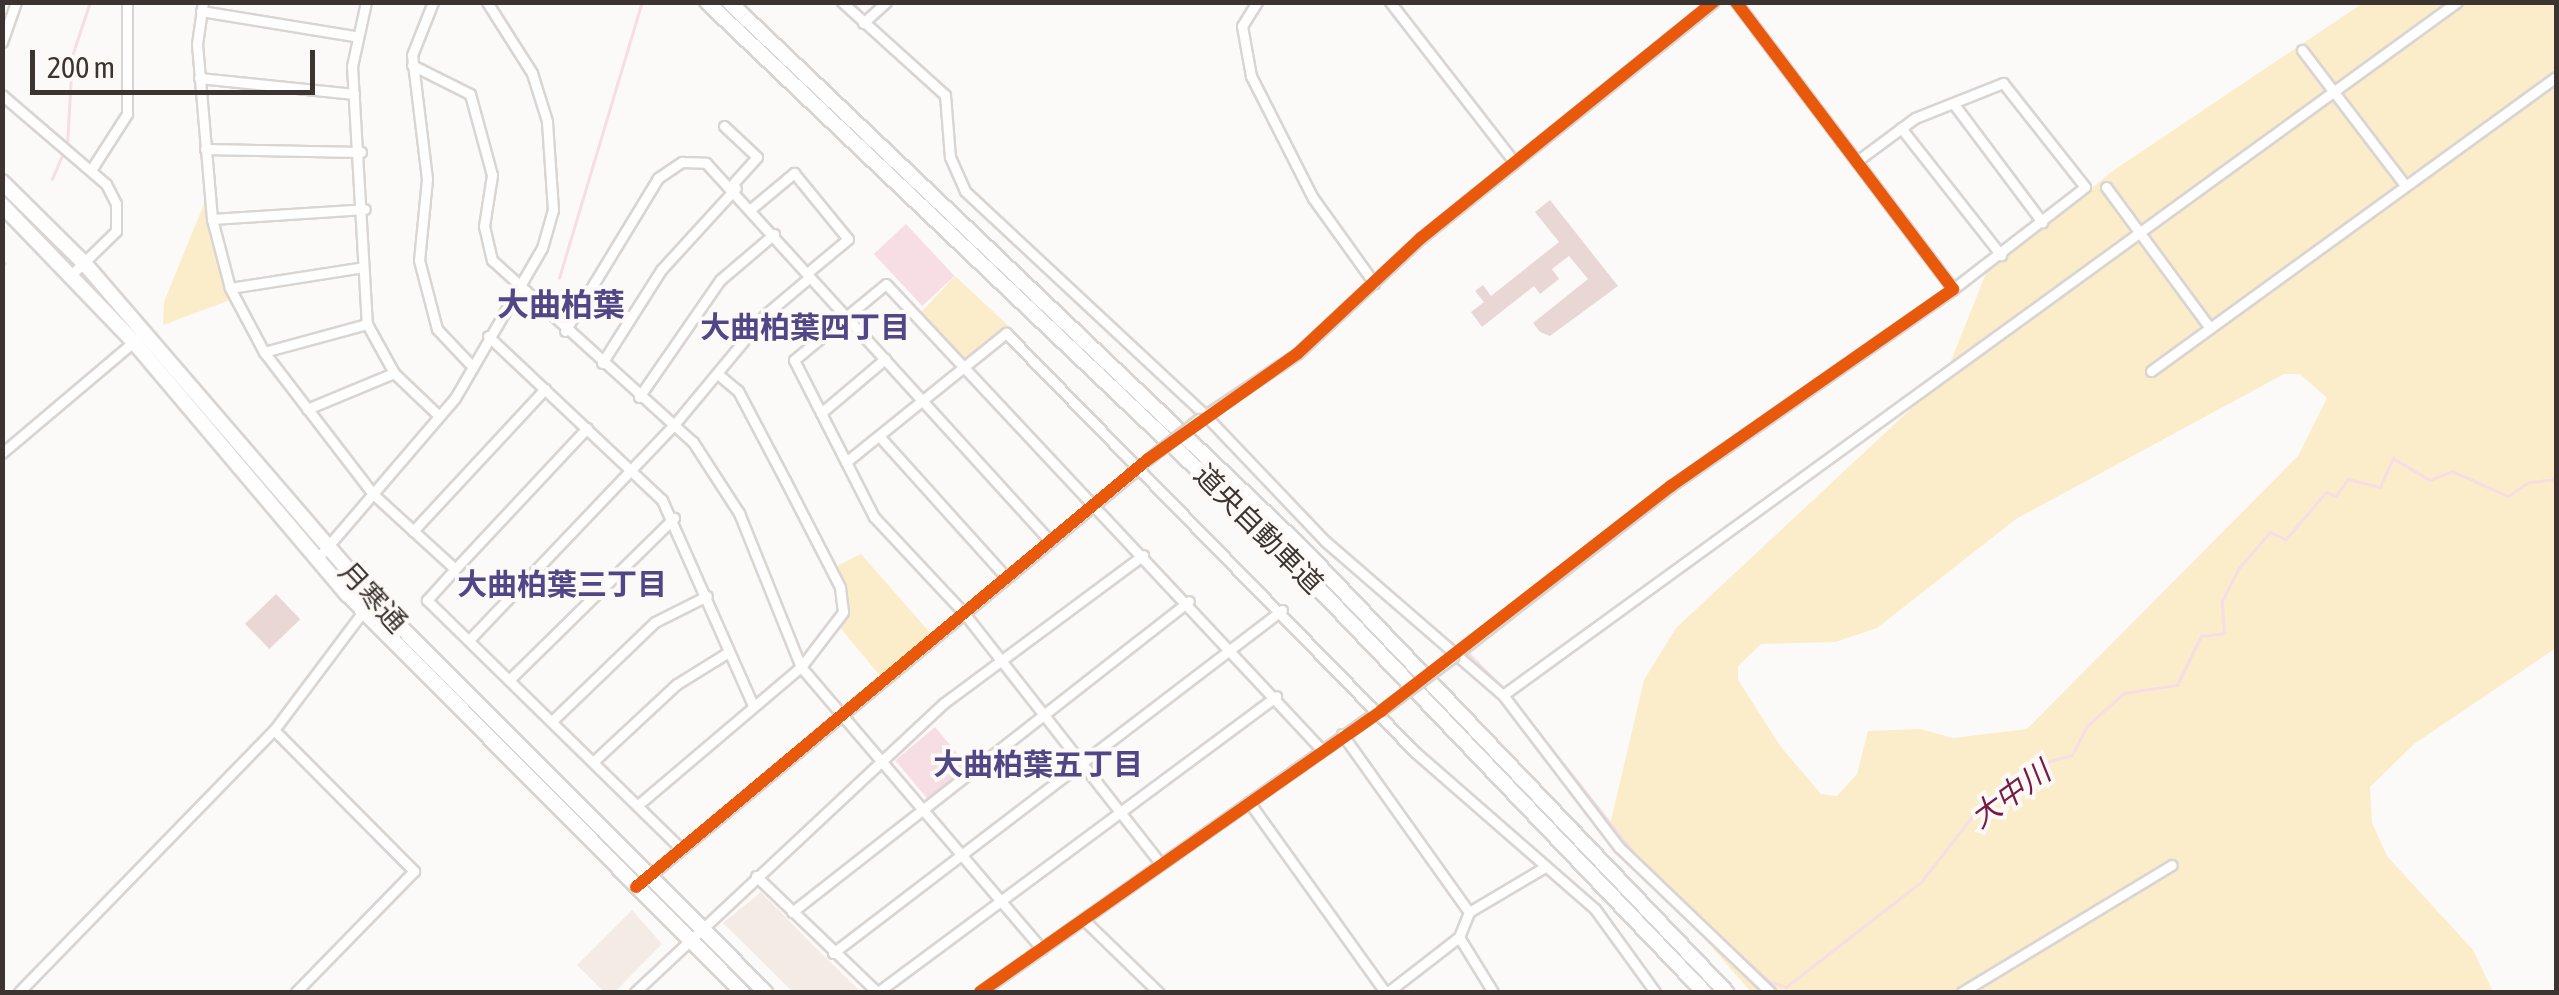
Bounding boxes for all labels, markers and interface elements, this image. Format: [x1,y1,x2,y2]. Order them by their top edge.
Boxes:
scale bar [35,30,320,92]
text: 200 m [47,50,115,84]
district label: 大曲柏葉 [497,286,625,324]
district label: 大曲柏葉四丁目 [700,309,910,345]
street label: 道央自動車道 [1188,458,1330,600]
street label: 月寒通 [332,555,414,639]
district label: 大曲柏葉三丁目 [457,566,667,602]
district label: 大曲柏葉五丁目 [933,746,1143,782]
water label: 大中川 [1963,753,2057,835]

